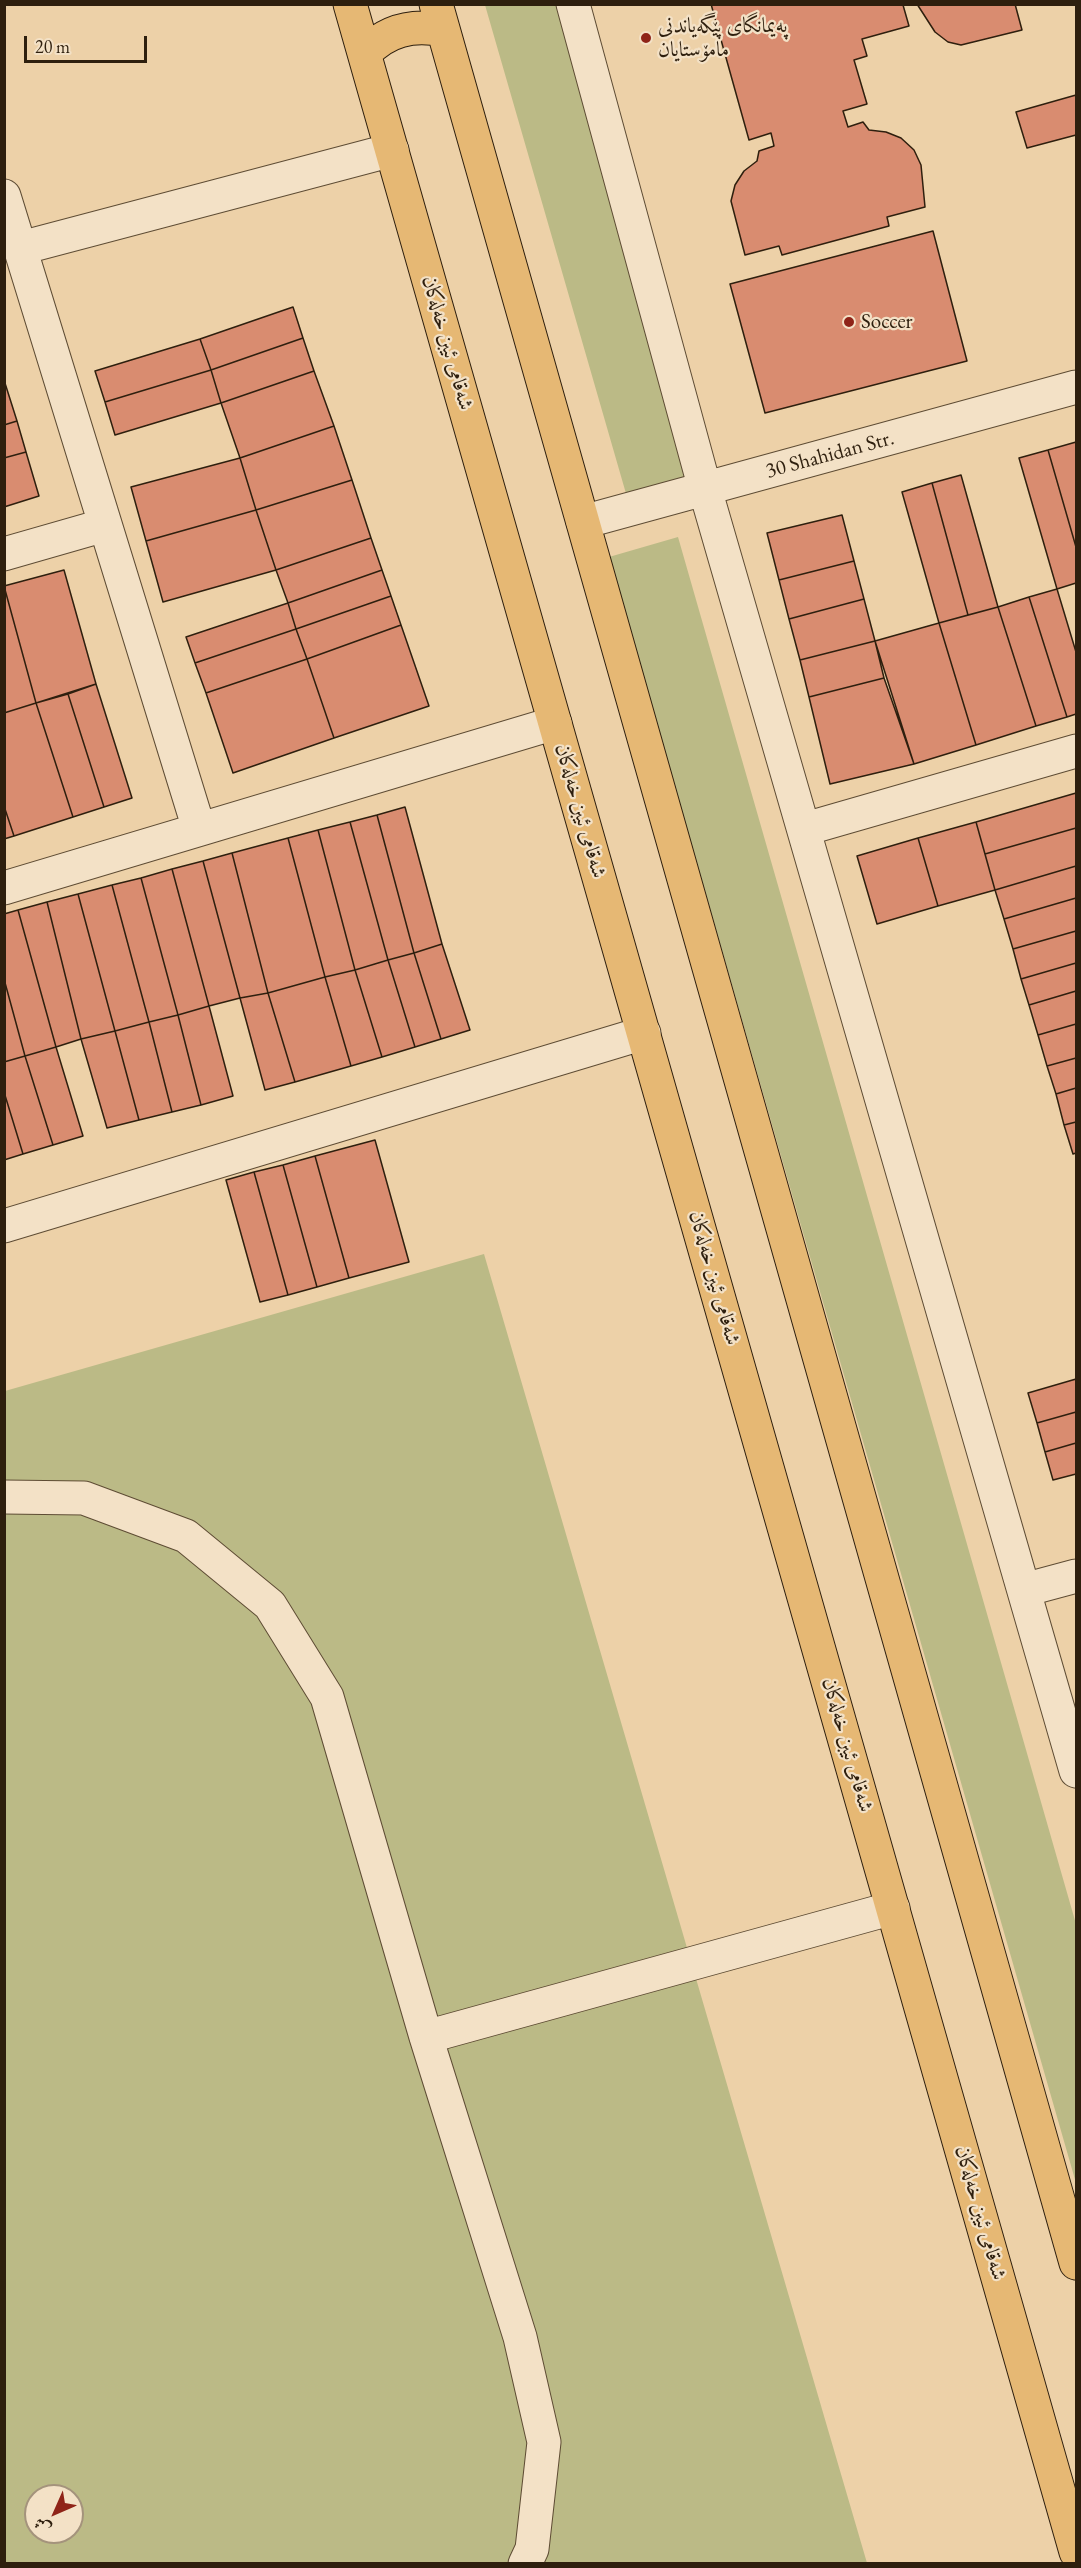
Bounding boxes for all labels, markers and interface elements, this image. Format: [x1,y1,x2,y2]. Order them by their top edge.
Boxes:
place label: پەیمانگای پێگەیاندنی مامۆستایان [658,13,788,63]
scale bar [27,24,150,62]
marker: پەیمانگای پێگەیاندنی مامۆستایان [639,31,653,45]
text: 20 m [35,35,70,58]
street label: شەقامی ئیبن خەلەکان [416,273,478,413]
place label: Soccer [861,309,913,335]
marker: Soccer [842,315,856,329]
street label: 30 Shahidan Str. [763,426,897,484]
street label: شەقامی ئیبن خەلەکان [549,741,611,881]
street label: شەقامی ئیبن خەلەکان [683,1208,745,1348]
street label: شەقامی ئیبن خەلەکان [816,1675,878,1815]
street label: شەقامی ئیبن خەلەکان [949,2143,1011,2283]
north arrow [24,2484,84,2544]
text: ش [29,2513,55,2539]

